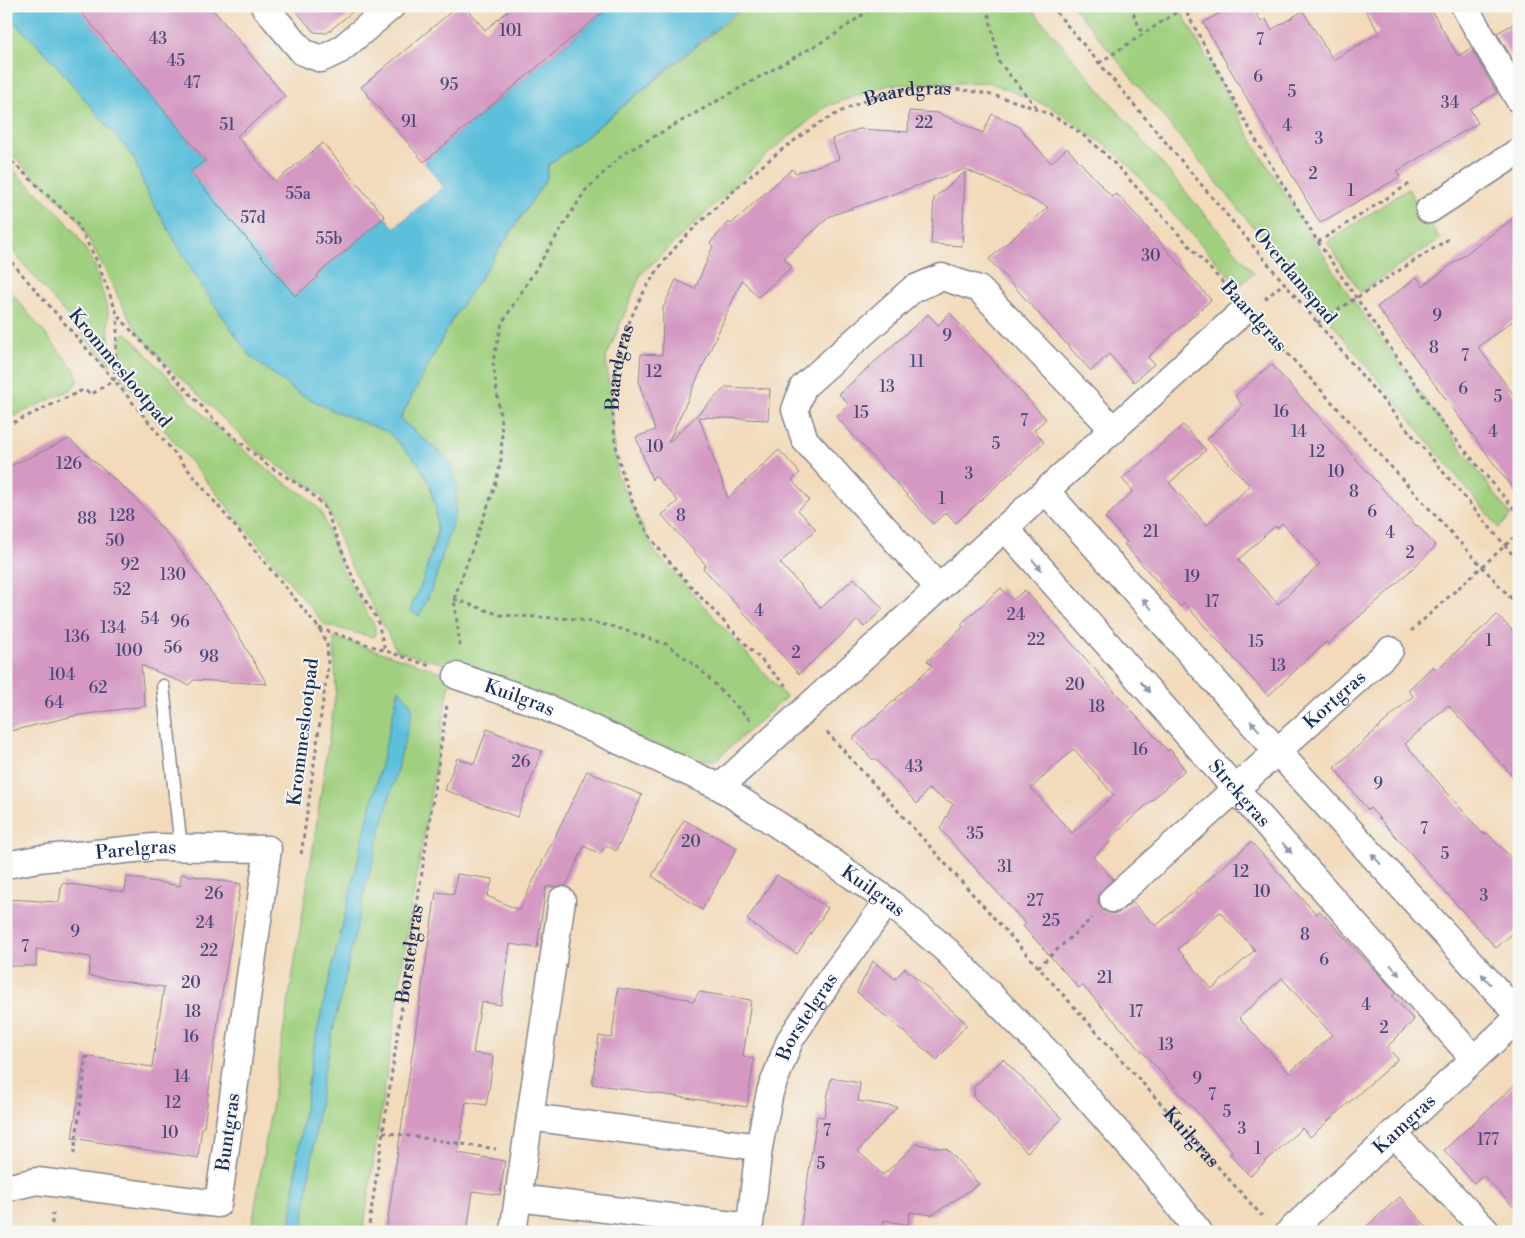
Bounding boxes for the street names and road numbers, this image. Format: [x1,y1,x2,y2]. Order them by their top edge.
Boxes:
street label: Baardgras [860,76,952,112]
street label: Overdamspad [1248,223,1342,329]
street label: Baardgras [1215,275,1292,357]
street label: Krommeslootpad [63,303,177,433]
street label: Baardgras [601,320,640,412]
street label: Krommeslootpad [282,657,324,807]
street label: Kortgras [1298,665,1371,734]
street label: Kuilgras [481,674,558,722]
street label: Strekgras [1203,754,1276,832]
street label: Parelgras [94,835,177,865]
street label: Kuilgras [837,860,910,922]
street label: Borstelgras [390,903,429,1006]
street label: Borstelgras [771,968,843,1065]
street label: Kamgras [1368,1089,1441,1159]
street label: Buntgras [211,1091,245,1174]
street label: Kuilgras [1158,1102,1225,1173]

